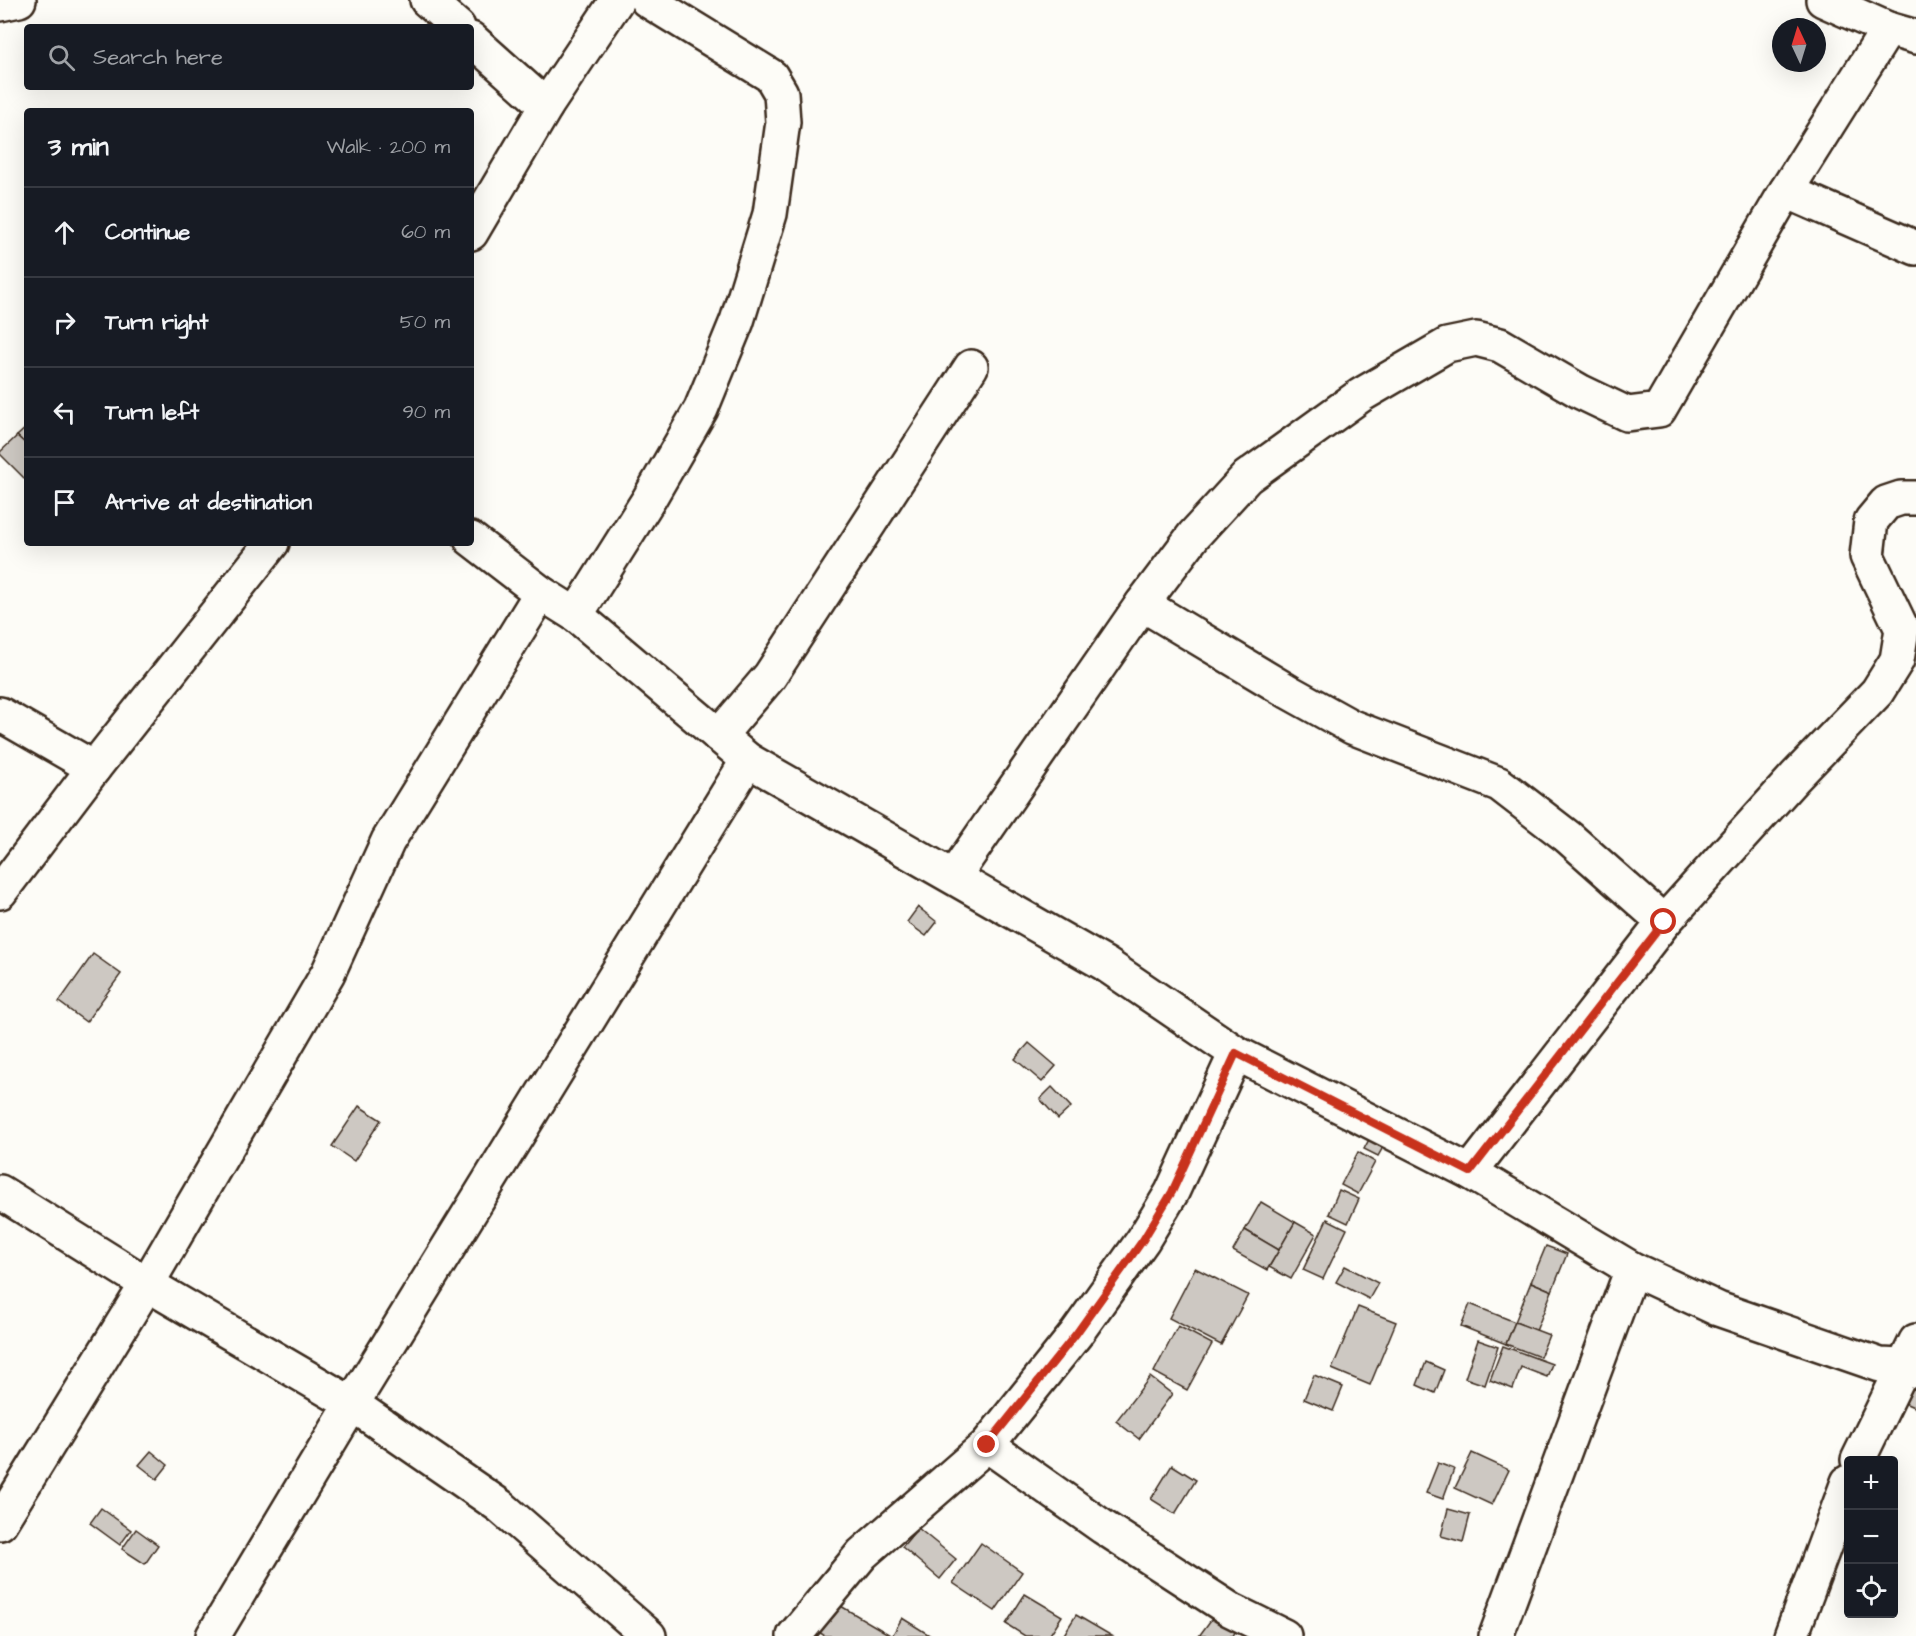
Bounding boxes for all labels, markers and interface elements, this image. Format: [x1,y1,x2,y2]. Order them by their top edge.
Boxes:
north arrow [1772,18,1826,72]
search box [24,24,474,90]
icon: search [45,41,78,74]
text: Search here [93,42,223,73]
text: 3 min [48,129,109,165]
text: Walk · 200 m [327,133,450,161]
icon: ahead [48,216,81,249]
text: Continue [105,217,190,248]
text: 60 m [401,218,450,246]
icon: right [48,306,81,339]
text: Turn right [105,307,208,338]
text: 50 m [400,308,450,336]
icon: left [48,396,81,429]
text: Turn left [105,397,199,428]
text: 90 m [402,398,450,426]
icon: arrive [48,486,81,519]
text: Arrive at destination [105,487,312,518]
route start [1650,908,1676,934]
route end [973,1431,999,1457]
map controls [1844,1456,1898,1618]
button: + [1844,1456,1898,1510]
button: − [1844,1510,1898,1564]
button: locate [1844,1564,1898,1618]

